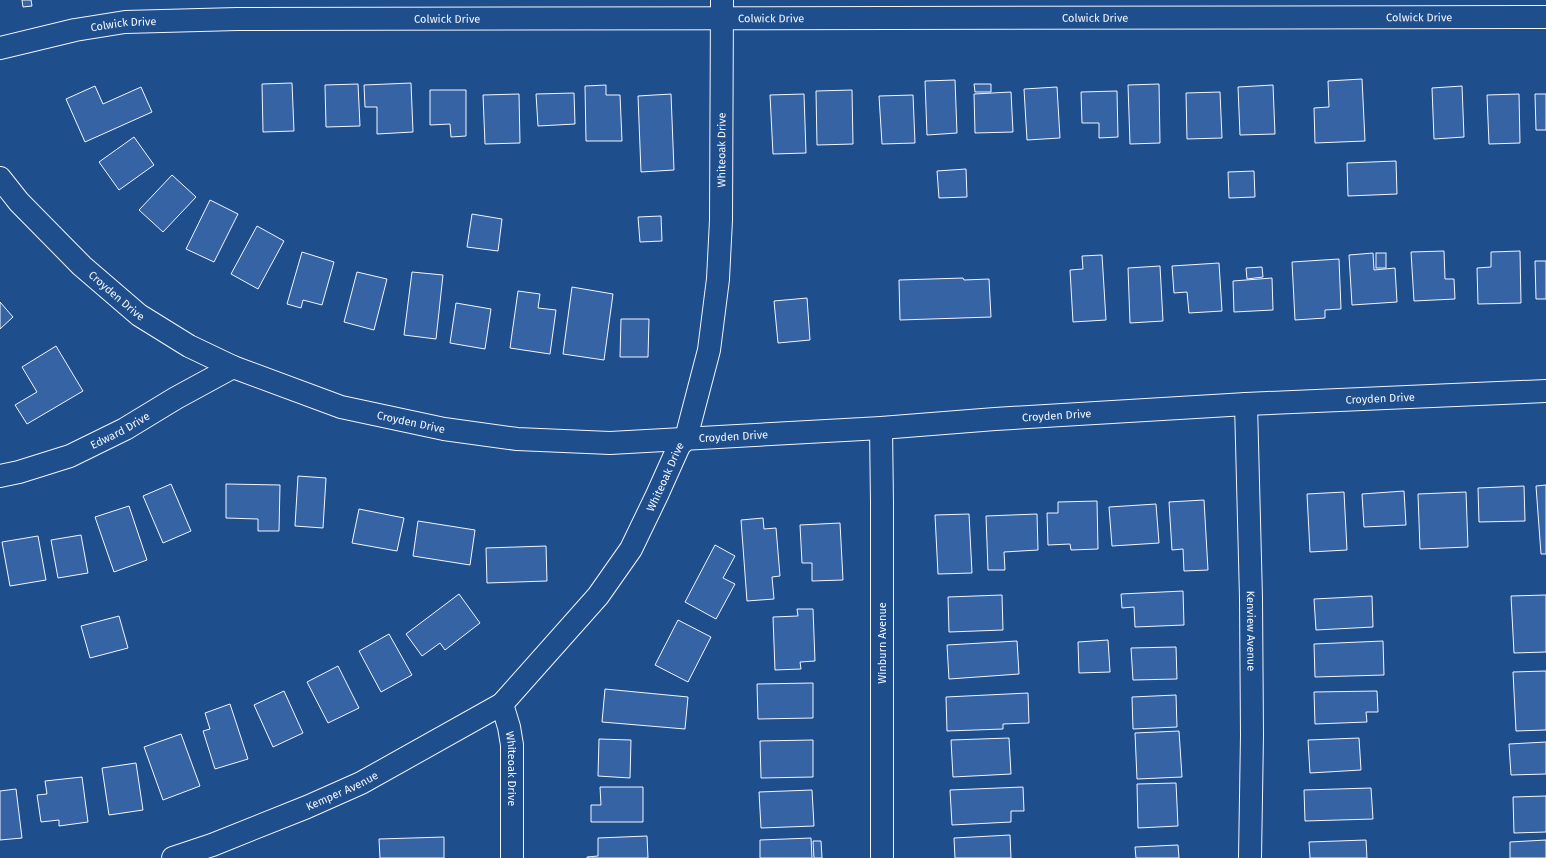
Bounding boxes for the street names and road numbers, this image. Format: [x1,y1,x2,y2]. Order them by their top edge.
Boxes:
street label: Colwick Drive [1386,11,1452,24]
street label: Colwick Drive [738,12,804,25]
street label: Colwick Drive [1062,12,1128,25]
street label: Colwick Drive [414,13,480,26]
street label: Colwick Drive [90,15,157,34]
street label: Whiteoak Drive [715,112,728,188]
street label: Croyden Drive [86,269,147,324]
street label: Croyden Drive [1345,391,1415,407]
street label: Croyden Drive [1022,407,1092,424]
street label: Croyden Drive [376,409,446,436]
street label: Edward Drive [88,410,152,452]
street label: Croyden Drive [698,428,768,445]
street label: Whiteoak Drive [644,439,687,514]
street label: Kenview Avenue [1244,590,1258,671]
street label: Winburn Avenue [876,602,889,684]
street label: Whiteoak Drive [503,730,518,806]
street label: Kemper Avenue [304,769,381,814]

